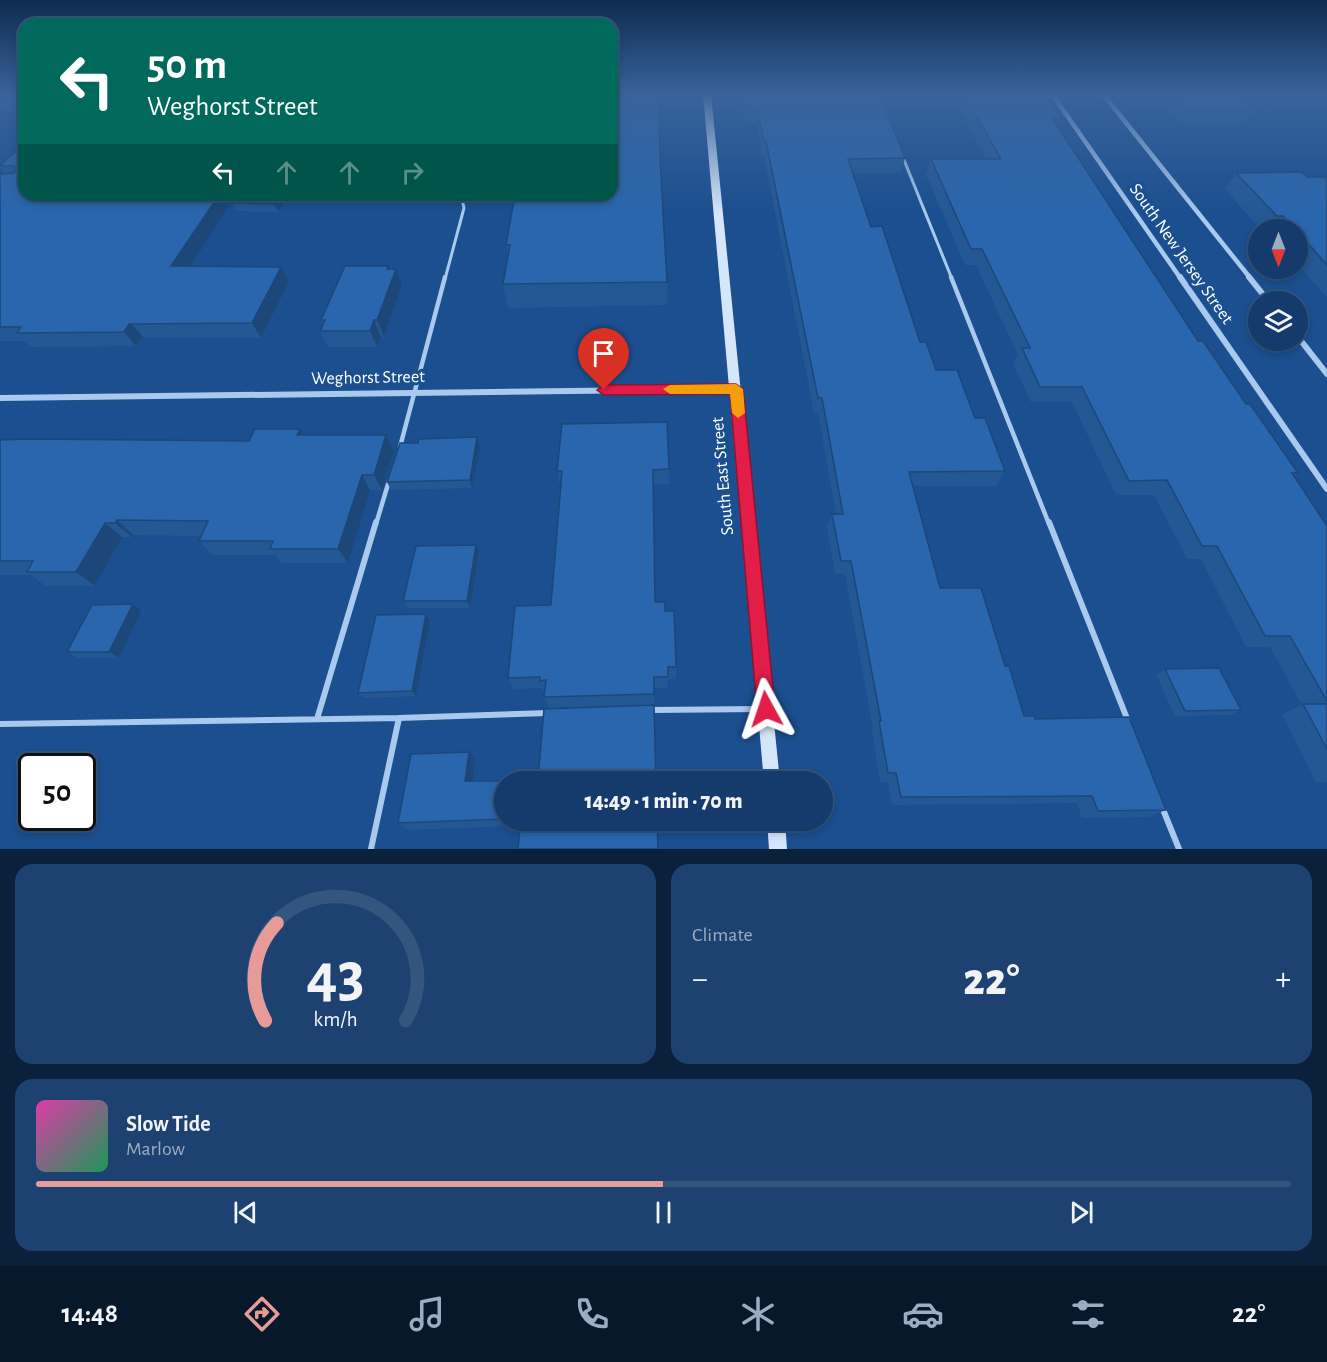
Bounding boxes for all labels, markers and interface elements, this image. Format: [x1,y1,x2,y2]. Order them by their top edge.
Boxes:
icon: left [48,42,126,120]
text: 50 m [147,44,227,86]
text: Weghorst Street [147,93,318,120]
icon: left [207,156,240,189]
icon: ahead [270,156,303,189]
icon: ahead [333,156,366,189]
icon: right [396,156,429,189]
street label: South New Jersey Street [1126,180,1236,328]
north arrow [1248,219,1308,279]
map controls [1248,219,1308,351]
button: layers [1248,291,1308,351]
pin [578,328,629,390]
icon: arrive [587,337,620,370]
street label: Weghorst Street [311,368,425,388]
street label: South East Street [709,416,737,536]
position arrow [734,677,798,741]
speed limit sign: 50 [18,753,96,831]
text: 14:49 · 1 min · 70 m [584,790,743,812]
text: Climate [692,925,753,945]
text: 43 [306,945,365,1007]
text: 22° [963,958,1020,1003]
text: − [692,963,708,996]
text: + [1275,963,1291,996]
text: km/h [313,1009,358,1030]
text: Slow Tide [126,1113,211,1135]
text: Marlow [126,1139,185,1159]
icon: previous [229,1196,262,1229]
icon: pause [647,1196,680,1229]
icon: next [1065,1196,1098,1229]
icon: directions [241,1293,283,1335]
icon: music [406,1293,448,1335]
icon: phone [571,1293,613,1335]
icon: climate [737,1293,779,1335]
icon: car [902,1293,944,1335]
icon: filters [1067,1293,1109,1335]
text: 14:48 [62,1300,118,1327]
text: 22° [1232,1300,1265,1327]

